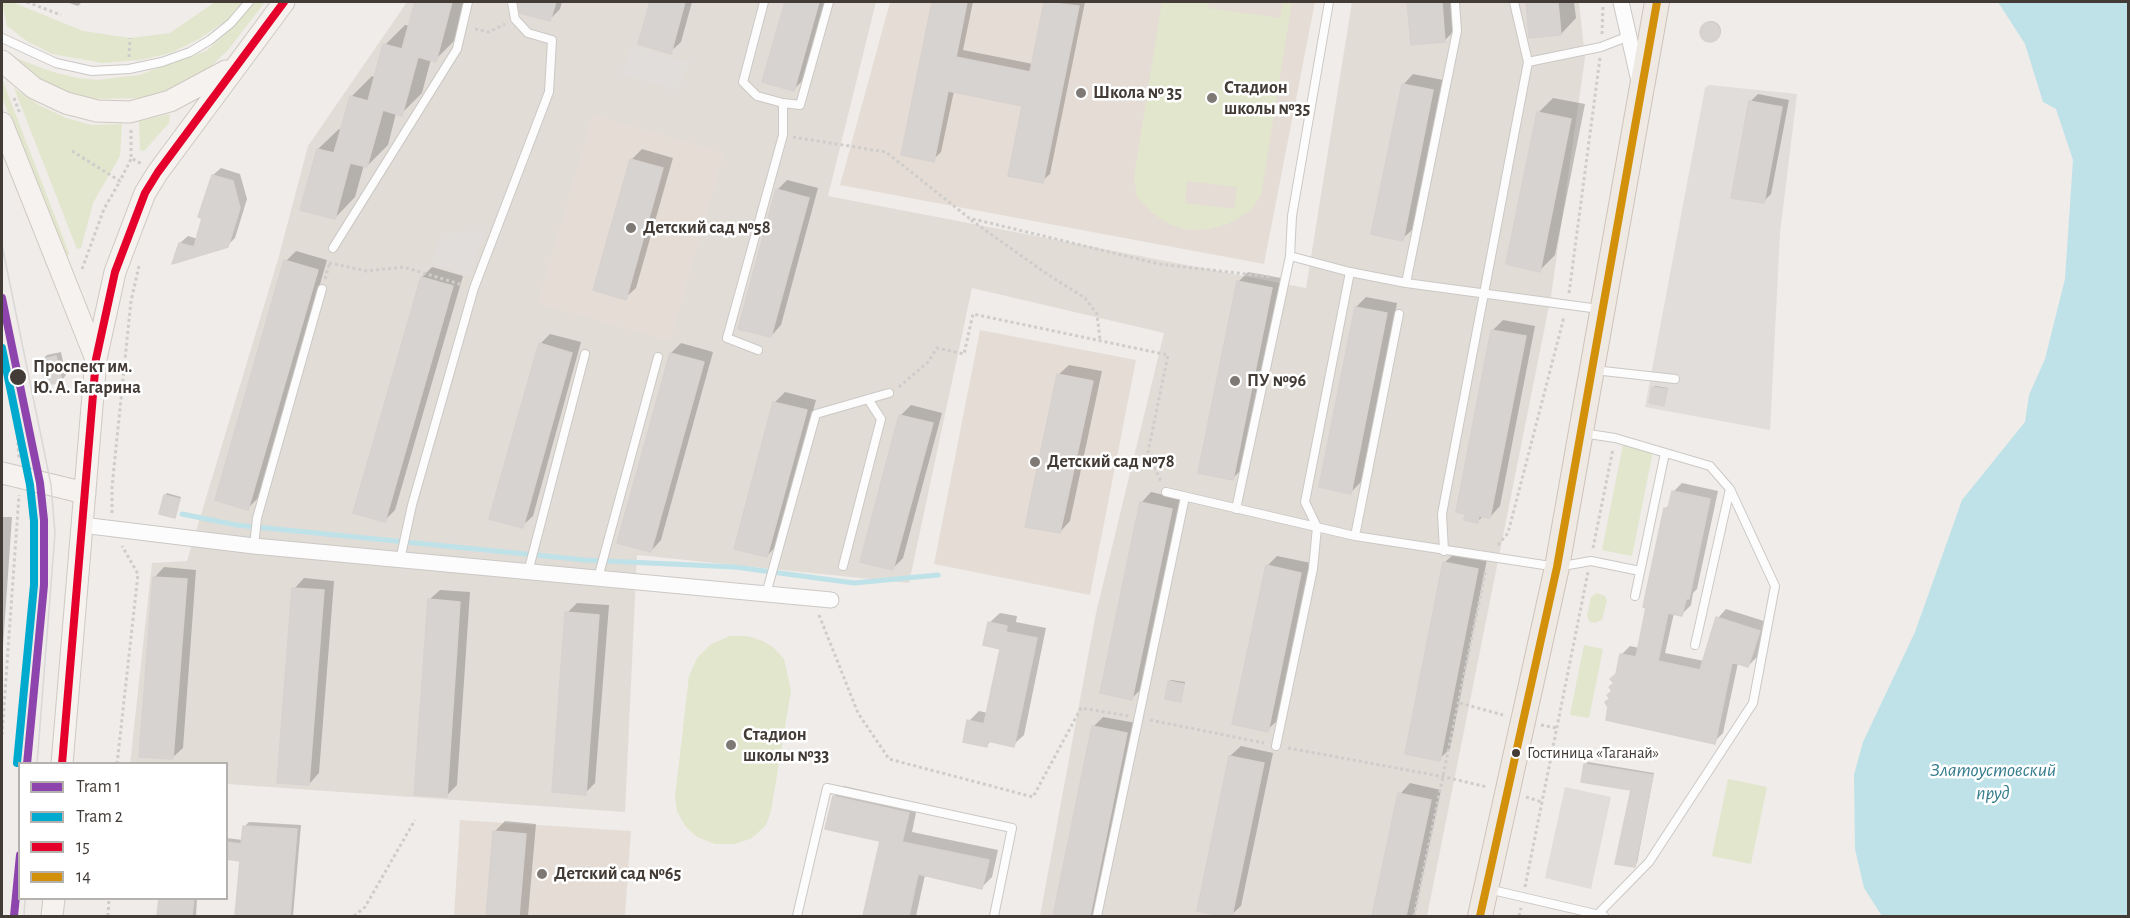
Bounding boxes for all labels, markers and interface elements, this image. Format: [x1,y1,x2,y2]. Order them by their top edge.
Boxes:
place label: Стадион школы №35 [1224,77,1310,119]
place label: Школа № 35 [1093,82,1182,104]
marker: Школа № 35 [1074,86,1088,100]
marker: Стадион школы №35 [1205,91,1219,105]
place label: Детский сад №58 [643,217,771,239]
marker: Детский сад №58 [624,221,638,235]
place label: Проспект им. Ю. А. Гагарина [33,356,141,398]
marker: Проспект им. Ю. А. Гагарина [8,367,28,387]
place label: ПУ №96 [1247,370,1306,392]
marker: ПУ №96 [1228,374,1242,388]
place label: Детский сад №78 [1047,451,1175,473]
marker: Детский сад №78 [1028,455,1042,469]
place label: Стадион школы №33 [743,724,829,766]
marker: Стадион школы №33 [724,738,738,752]
place label: Гостиница «Таганай» [1527,743,1659,763]
marker: Гостиница «Таганай» [1510,747,1522,759]
water label: Златоустовский пруд [1930,758,2056,805]
legend [18,762,228,900]
text: Tram 1 [76,778,121,796]
text: Tram 2 [76,808,123,826]
text: 15 [76,838,90,856]
place label: Детский сад №65 [554,863,681,885]
marker: Детский сад №65 [535,867,549,881]
text: 14 [76,868,91,886]

